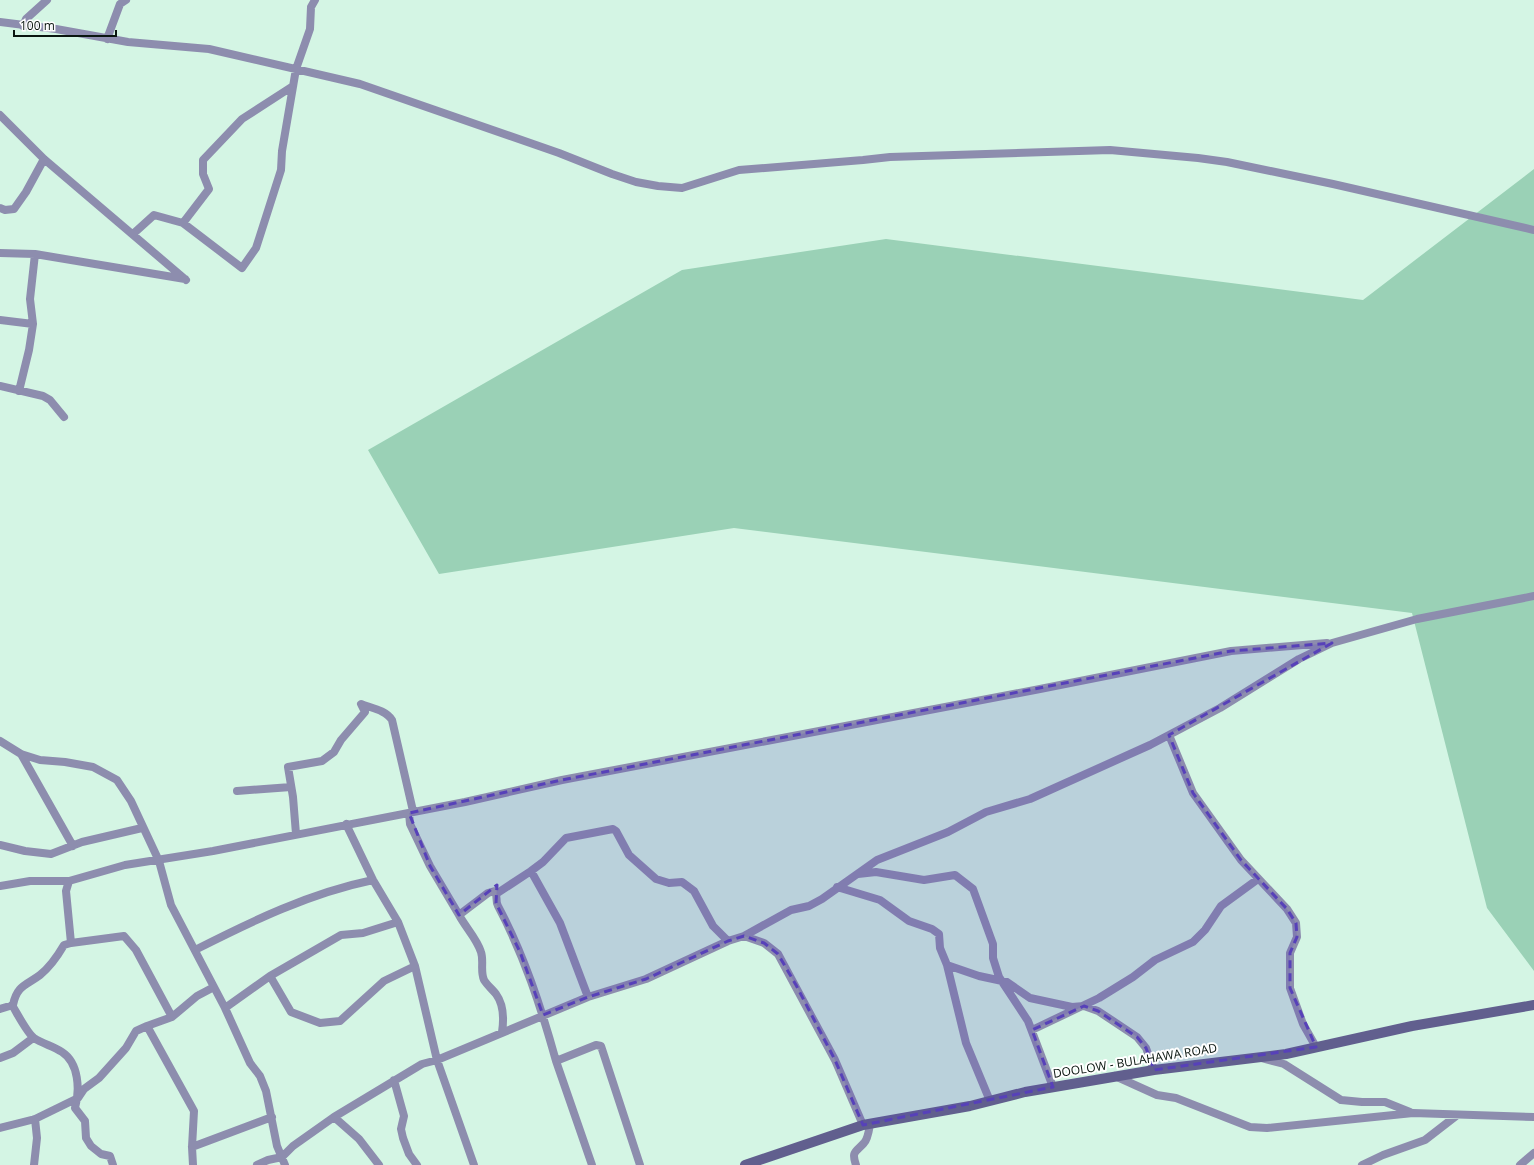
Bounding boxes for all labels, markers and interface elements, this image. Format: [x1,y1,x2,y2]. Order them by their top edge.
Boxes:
scale bar [14,12,116,38]
text: 100 m [20,17,55,34]
street label: DOOLOW - BULAHAWA ROAD [1052,1039,1218,1082]

